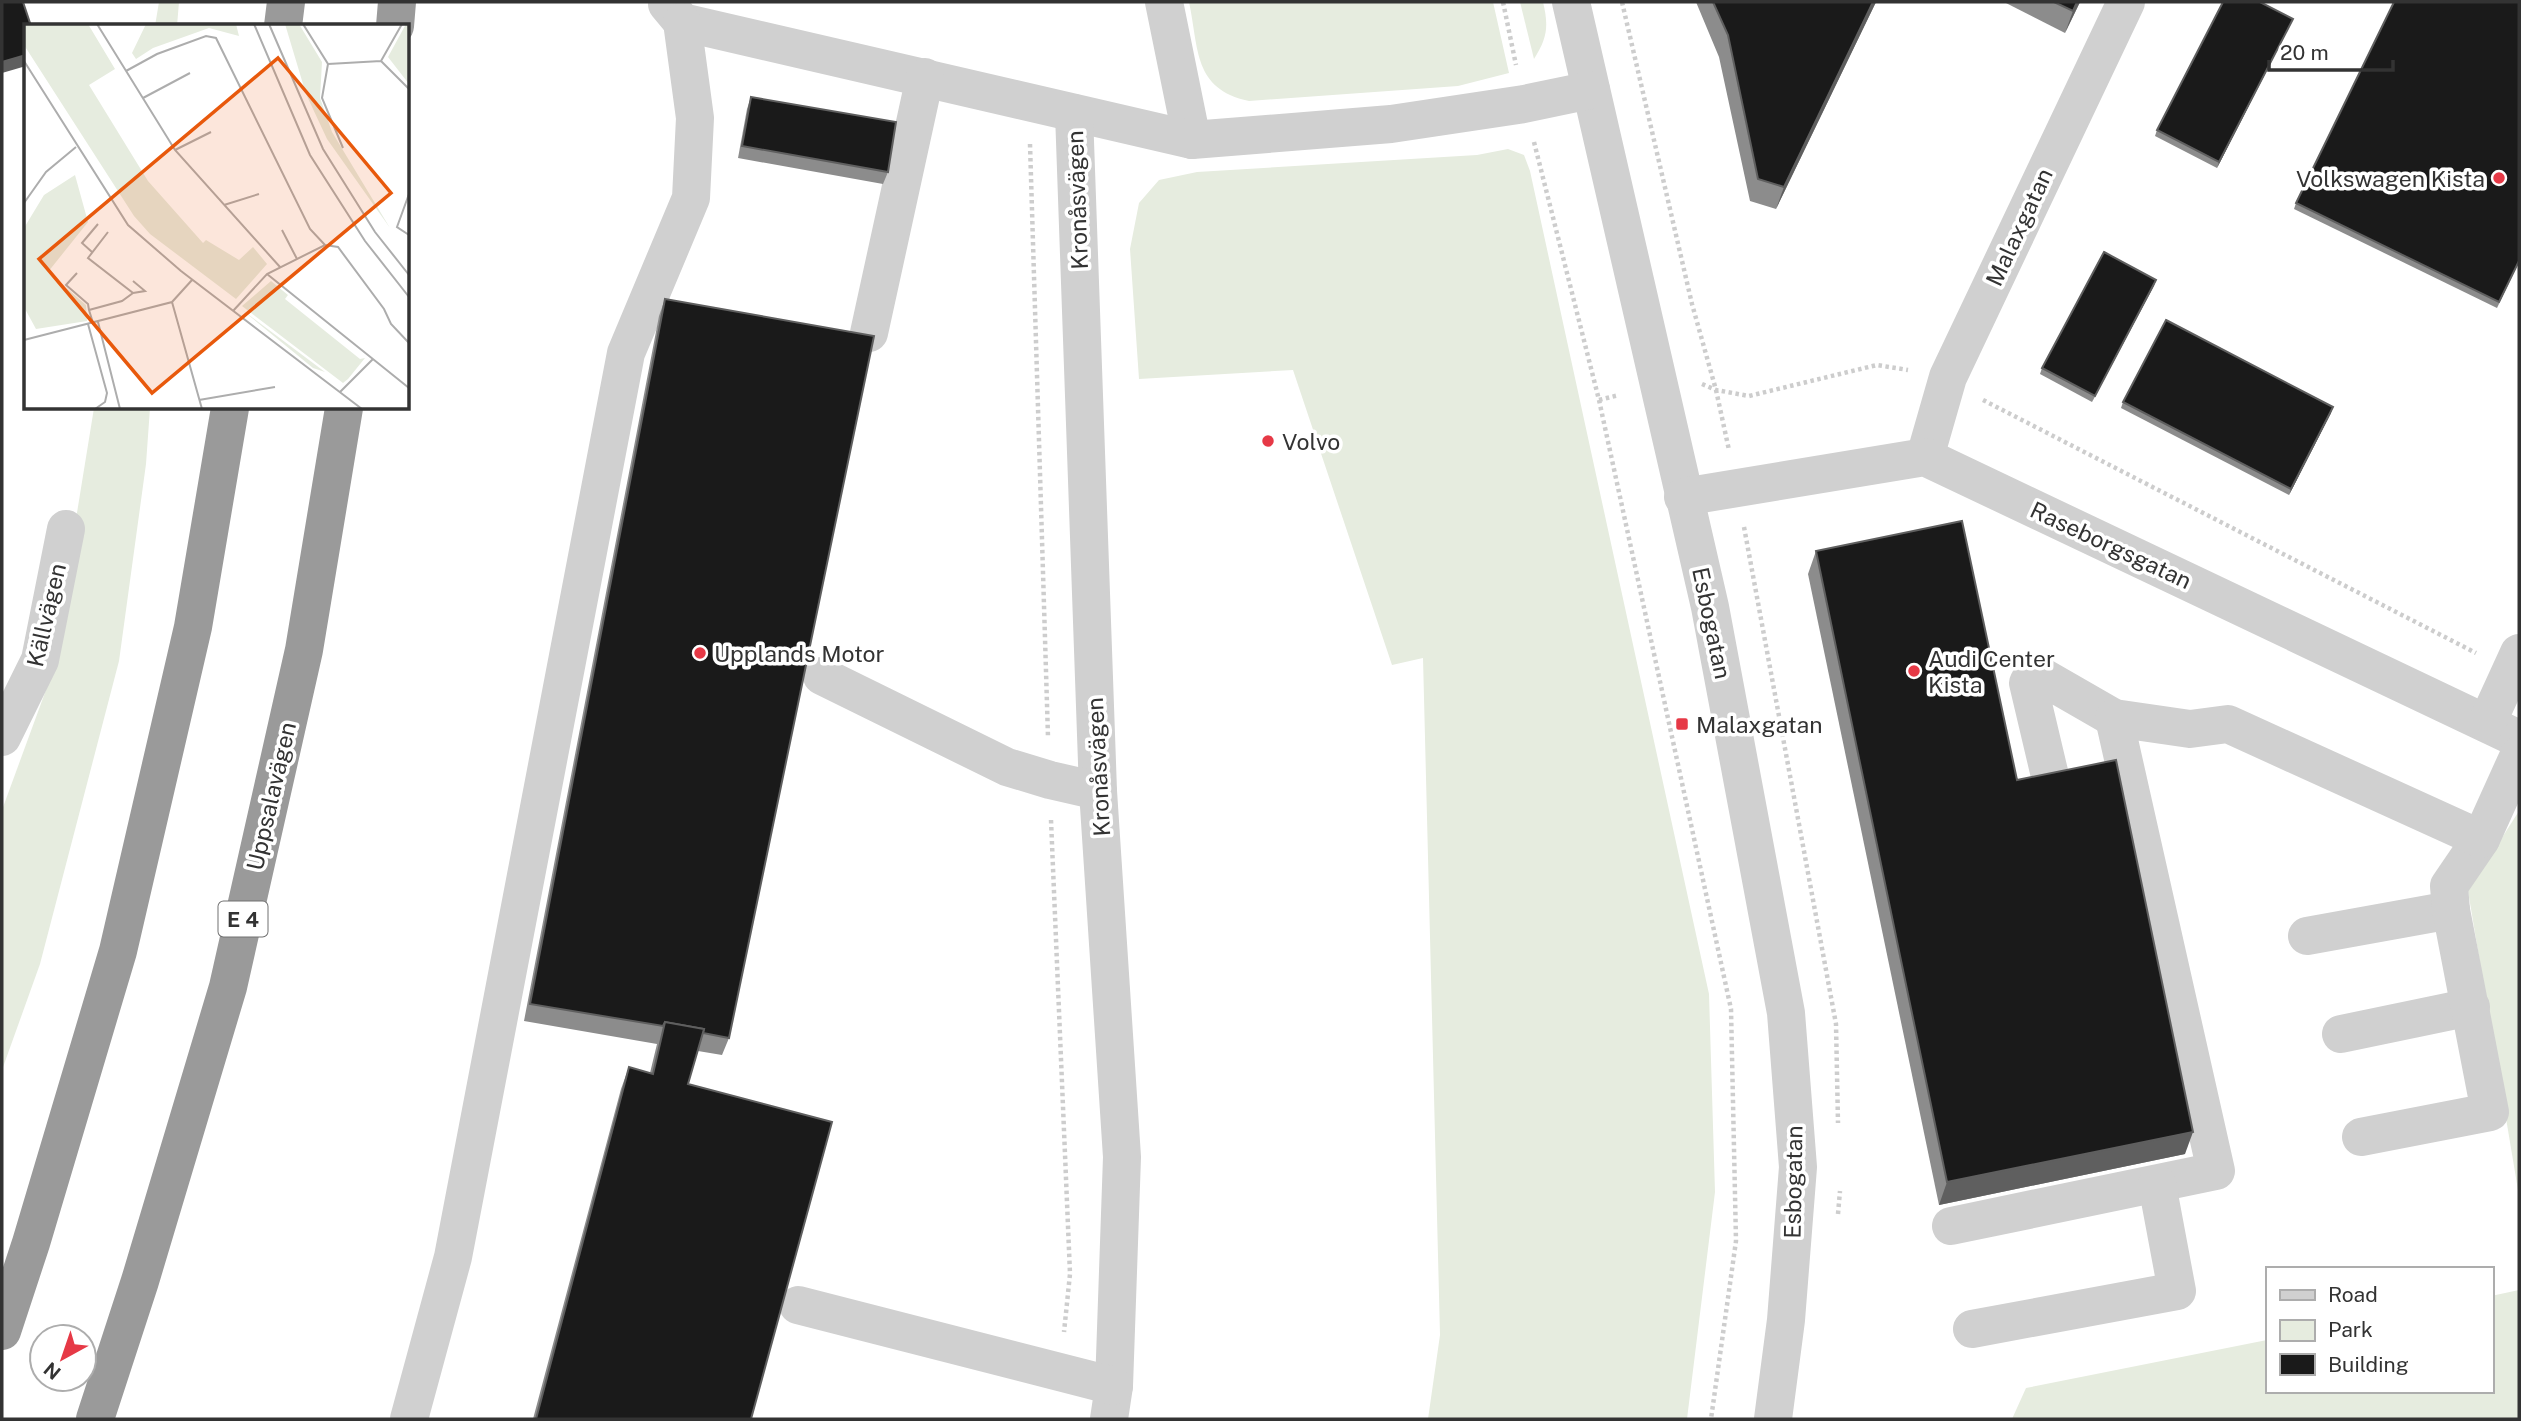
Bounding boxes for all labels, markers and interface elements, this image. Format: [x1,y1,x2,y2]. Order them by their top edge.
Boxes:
inset map [24,24,410,410]
scale bar [2269,28,2393,72]
text: 20 m [2280,40,2329,65]
street label: Kronåsvägen [1061,130,1093,270]
street label: Malaxgatan [1980,164,2058,290]
place label: Volkswagen Kista [2296,165,2485,192]
marker: Volkswagen Kista [2491,170,2507,186]
place label: Volvo [1282,428,1340,455]
marker: Volvo [1260,433,1276,449]
street label: Raseborgsgatan [2026,496,2196,594]
street label: Källvägen [21,560,71,670]
street label: Esbogatan [1687,565,1737,681]
place label: Upplands Motor [714,640,885,667]
marker: Upplands Motor [692,645,708,661]
place label: Audi Center Kista [1928,645,2055,698]
marker: Audi Center Kista [1906,663,1922,679]
street label: Kronåsvägen [1081,697,1115,837]
place label: Malaxgatan [1696,711,1823,738]
marker: Malaxgatan [1674,716,1690,732]
street label: Uppsalavägen [241,719,301,873]
road number: E 4 [218,902,268,936]
street label: Esbogatan [1779,1125,1807,1239]
legend [2266,1267,2493,1393]
text: Road [2328,1282,2378,1307]
text: Park [2328,1317,2373,1342]
north arrow [28,1323,98,1393]
text: Building [2328,1352,2409,1377]
text: N [39,1358,65,1384]

